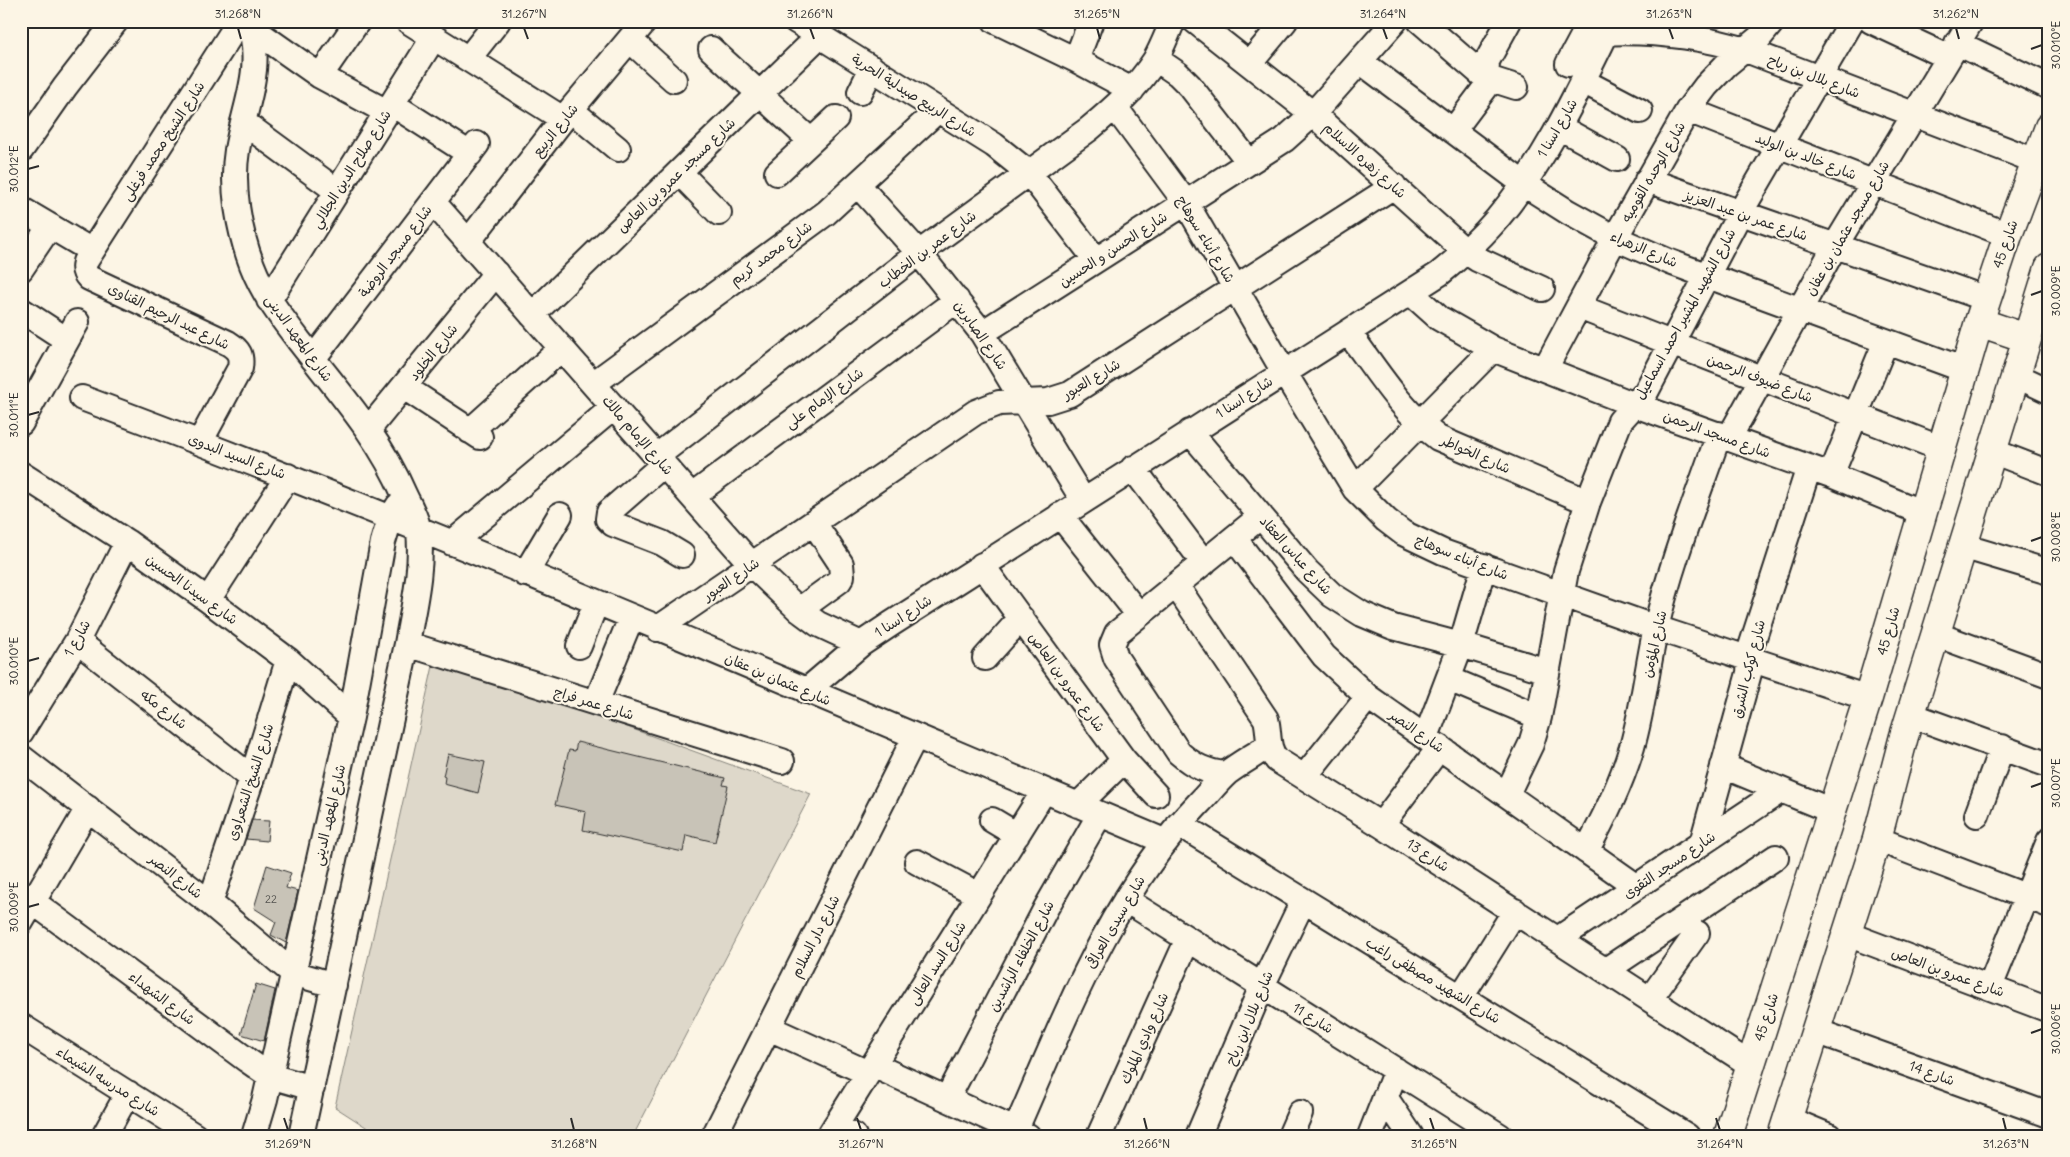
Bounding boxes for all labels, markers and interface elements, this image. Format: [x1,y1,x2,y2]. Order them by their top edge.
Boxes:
text: 31.268°N [215,6,261,21]
text: 31.267°N [501,6,547,21]
text: 31.266°N [787,6,833,21]
text: 31.265°N [1074,6,1120,21]
text: 31.264°N [1360,6,1406,21]
text: 31.263°N [1646,6,1692,21]
text: 31.262°N [1933,6,1979,21]
text: 30.010°E [2048,21,2063,69]
street label: شارع الربيع صيدلية الحرية [847,49,980,142]
street label: شارع بلال بن رباح [1765,50,1863,103]
street label: شارع الشيخ محمد فرغلى [118,78,209,205]
street label: شارع اسنا 1 [1533,95,1582,161]
street label: شارع الربيع [528,100,583,161]
street label: شارع صلاح الدين الجلالي [307,106,398,234]
street label: شارع مسجد عمرو بن العاص [613,114,740,237]
street label: شارع زهره الاسلام [1318,118,1410,204]
street label: شارع الوحده القوميه [1617,118,1690,226]
street label: شارع خالد بن الوليد [1753,128,1859,184]
text: 30.012°E [6,145,21,193]
street label: شارع مسجد عثمان بن عفان [1801,157,1894,299]
street label: شارع عمر بن عبد العزيز [1681,185,1810,246]
street label: شارع أبناء سوهاج [1172,192,1239,286]
street label: شارع مسجد الروضة [354,201,436,301]
street label: شارع عمر بن الخطاب [874,206,980,292]
street label: شارع الحسن و الحسين [1055,207,1171,292]
street label: شارع محمد كريم [726,217,817,291]
street label: شارع 45 [1988,218,2023,271]
street label: شارع الشهيد المشير احمد اسماعيل [1630,225,1740,403]
street label: شارع الزهراء [1607,227,1680,272]
text: 30.009°E [2048,266,2063,316]
street label: شارع عبد الرحيم القناوى [104,279,233,355]
street label: شارع المعهد الدينى [260,291,337,386]
street label: شارع الصابرين [950,297,1012,374]
street label: شارع الخلود [405,320,462,385]
street label: شارع ضيوف الرحمن [1704,350,1815,407]
street label: شارع العبور [1058,355,1124,405]
street label: شارع الإمام على [781,363,868,434]
street label: شارع اسنا 1 [1212,372,1277,423]
text: 30.011°E [6,392,21,438]
street label: شارع الإمام مالك [597,392,677,480]
street label: شارع مسجد الرحمن [1661,406,1773,463]
street label: شارع السيد البدوى [185,429,288,484]
street label: شارع الخواطر [1437,430,1513,478]
street label: شارع عباس العقاد [1255,512,1336,599]
text: 30.008°E [2048,512,2063,562]
street label: شارع أبناء سوهاج [1412,530,1511,585]
street label: شارع سيدنا الحسين [142,550,241,629]
street label: شارع العبور [698,554,763,606]
street label: شارع اسنا 1 [871,591,936,642]
street label: شارع 45 [1872,605,1904,658]
street label: شارع المؤمن [1638,609,1671,680]
street label: شارع 1 [60,616,95,660]
street label: شارع كوكب الشرق [1727,618,1770,720]
street label: شارع عمرو بن العاص [1024,629,1109,736]
text: 30.010°E [6,637,21,685]
street label: شارع عثمان بن عفان [722,649,834,710]
street label: شارع عمر فراج [552,682,636,725]
street label: شارع مكه [136,685,191,734]
street label: شارع النصر [1385,705,1448,757]
street label: شارع الشيخ الشعراوى [223,721,278,843]
text: 30.007°E [2048,758,2063,808]
street label: شارع المعهد الدينى [309,762,350,868]
street label: شارع مسجد التقوى [1619,827,1719,903]
street label: شارع 13 [1403,835,1453,876]
street label: شارع النصر [144,849,206,903]
street label: شارع سيدى العراقى [1081,872,1150,972]
text: 30.009°E [6,882,21,932]
house number: 22 [265,892,277,906]
street label: شارع دار السلام [787,892,845,981]
street label: شارع الخلفاء الراشدين [984,897,1059,1015]
street label: شارع السد العالى [904,918,971,1009]
street label: شارع الشهيد مصطفى راغب [1362,933,1504,1028]
street label: شارع عمرو بن العاص [1889,943,2007,1002]
street label: شارع الشهداء [125,967,199,1030]
street label: شارع بلال ابن رباح [1221,968,1278,1068]
street label: شارع وادي الملوك [1116,989,1174,1087]
street label: شارع 45 [1750,991,1783,1044]
street label: شارع 11 [1289,999,1337,1038]
text: 30.006°E [2048,1004,2063,1054]
street label: شارع مدرسه الشيماء [52,1042,163,1121]
street label: شارع 14 [1906,1056,1957,1090]
text: 31.269°N [265,1136,311,1151]
text: 31.268°N [551,1136,597,1151]
text: 31.267°N [838,1136,884,1151]
text: 31.266°N [1124,1136,1170,1151]
text: 31.265°N [1411,1136,1457,1151]
text: 31.264°N [1697,1136,1743,1151]
text: 31.263°N [1983,1136,2029,1151]

